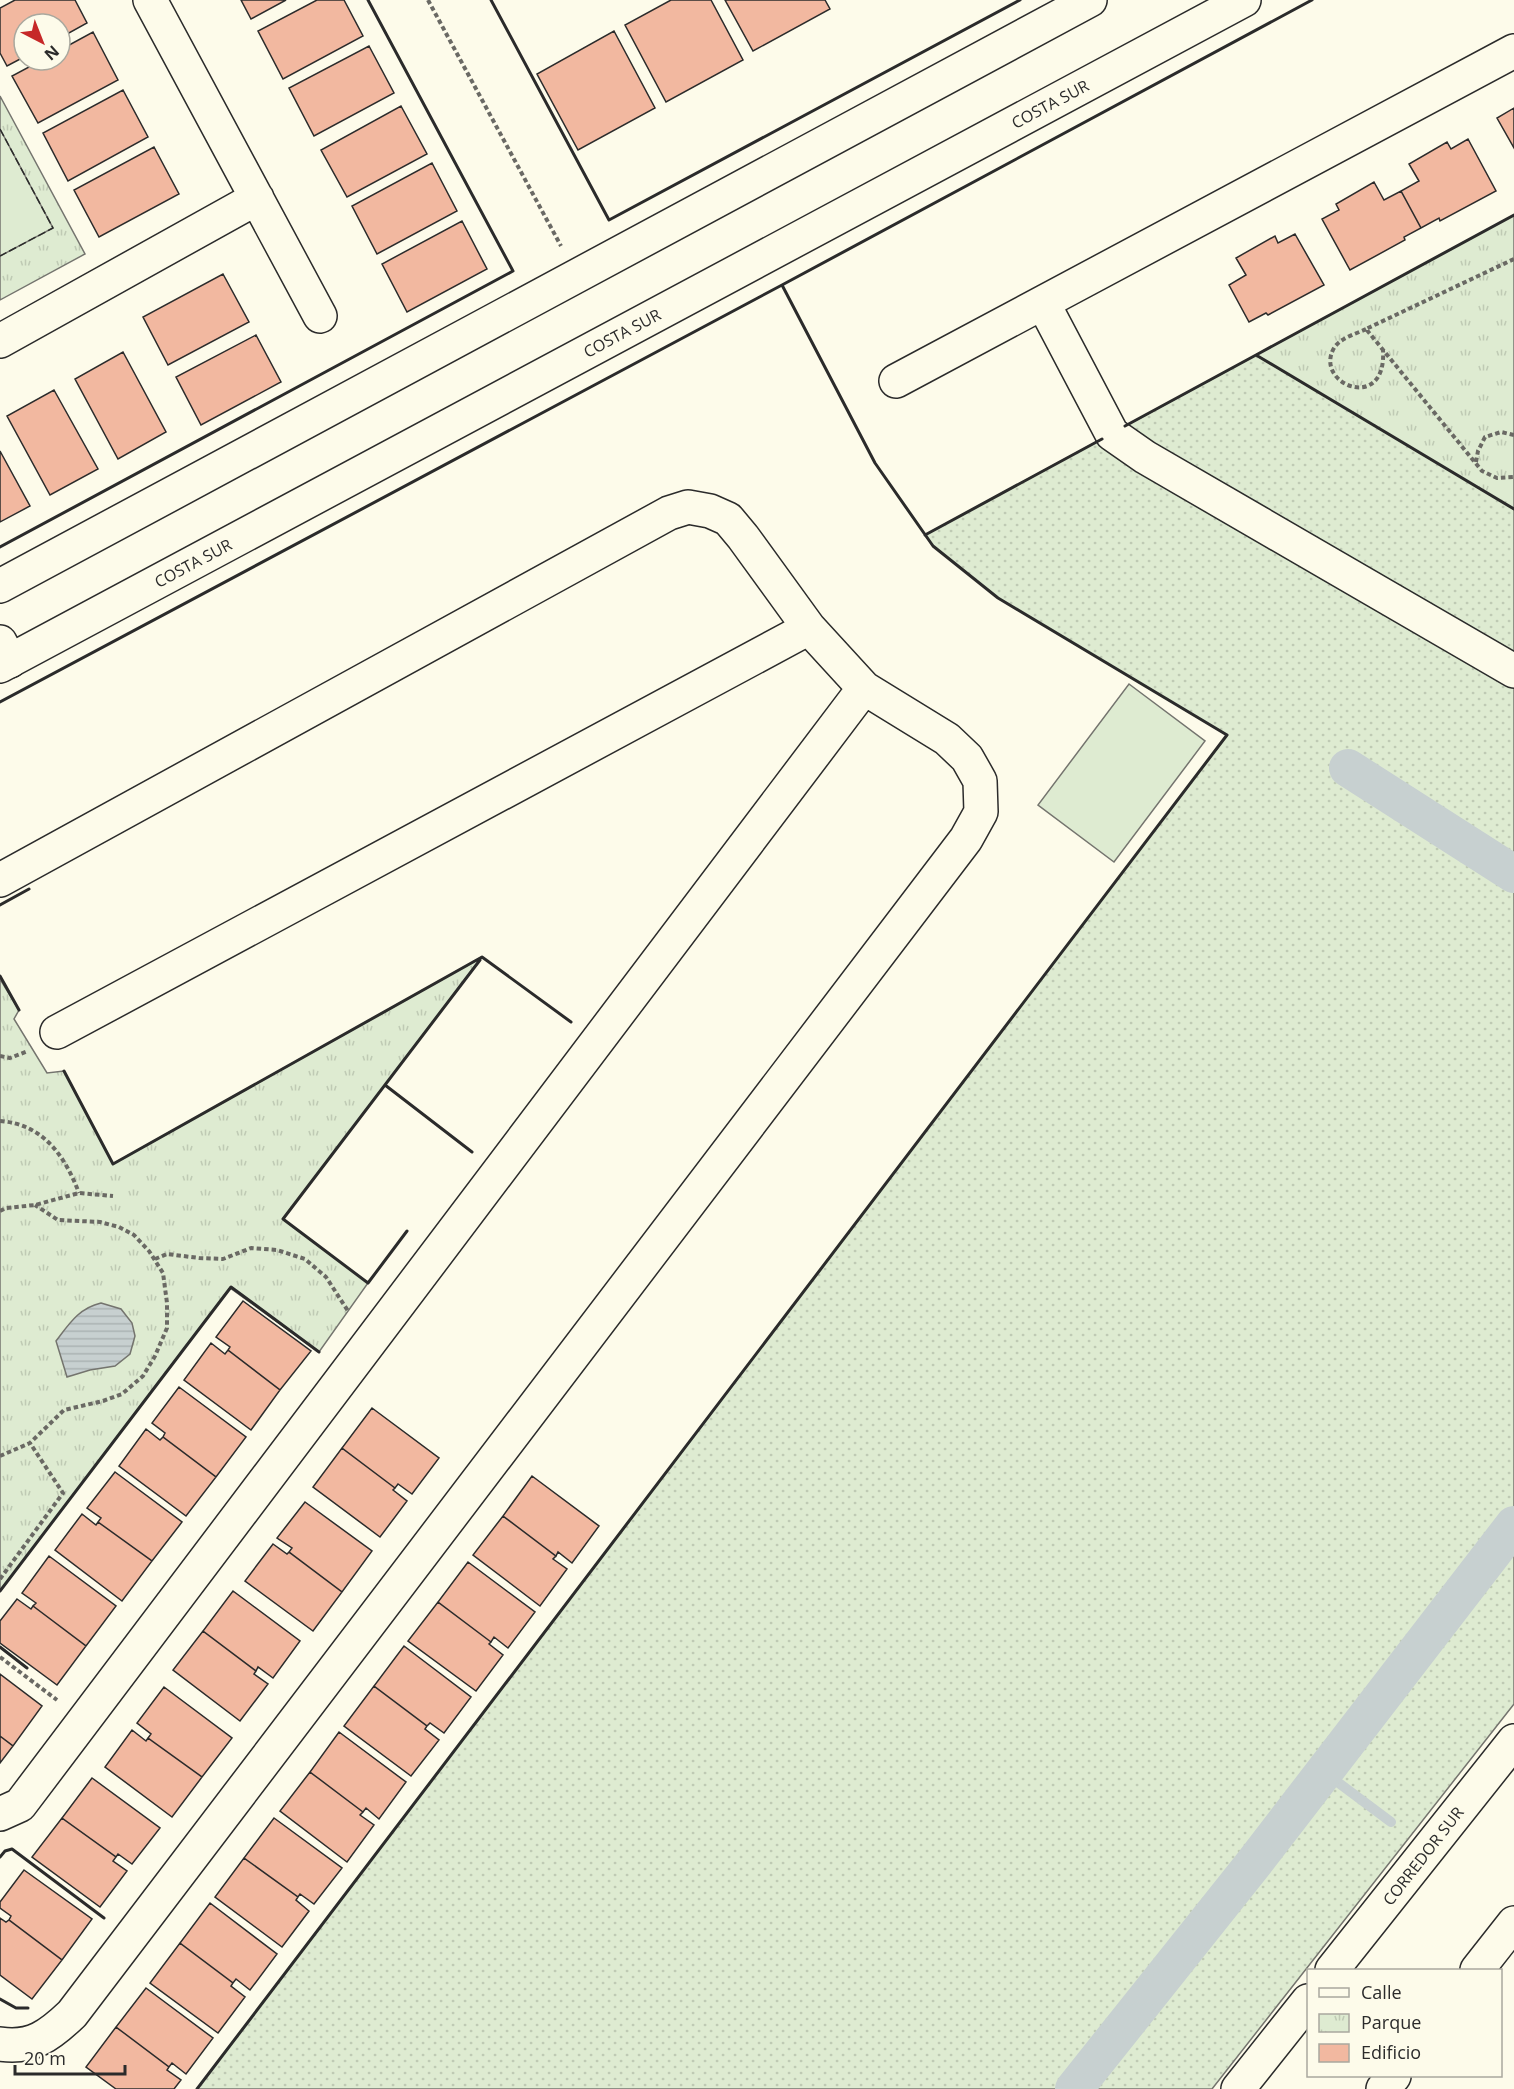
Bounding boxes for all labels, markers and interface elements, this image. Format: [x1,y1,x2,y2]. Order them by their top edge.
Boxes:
north arrow [12,12,72,72]
text: N [40,41,64,66]
street label: COSTA SUR [1007,74,1093,134]
street label: COSTA SUR [579,303,665,363]
street label: COSTA SUR [150,533,236,593]
street label: CORREDOR SUR [1378,1802,1469,1910]
legend [1307,1969,1502,2077]
text: Calle [1361,1980,1402,2004]
text: Parque [1361,2010,1421,2034]
scale bar [15,2038,124,2076]
text: Edificio [1361,2040,1421,2064]
text: 20 m [24,2046,66,2070]

